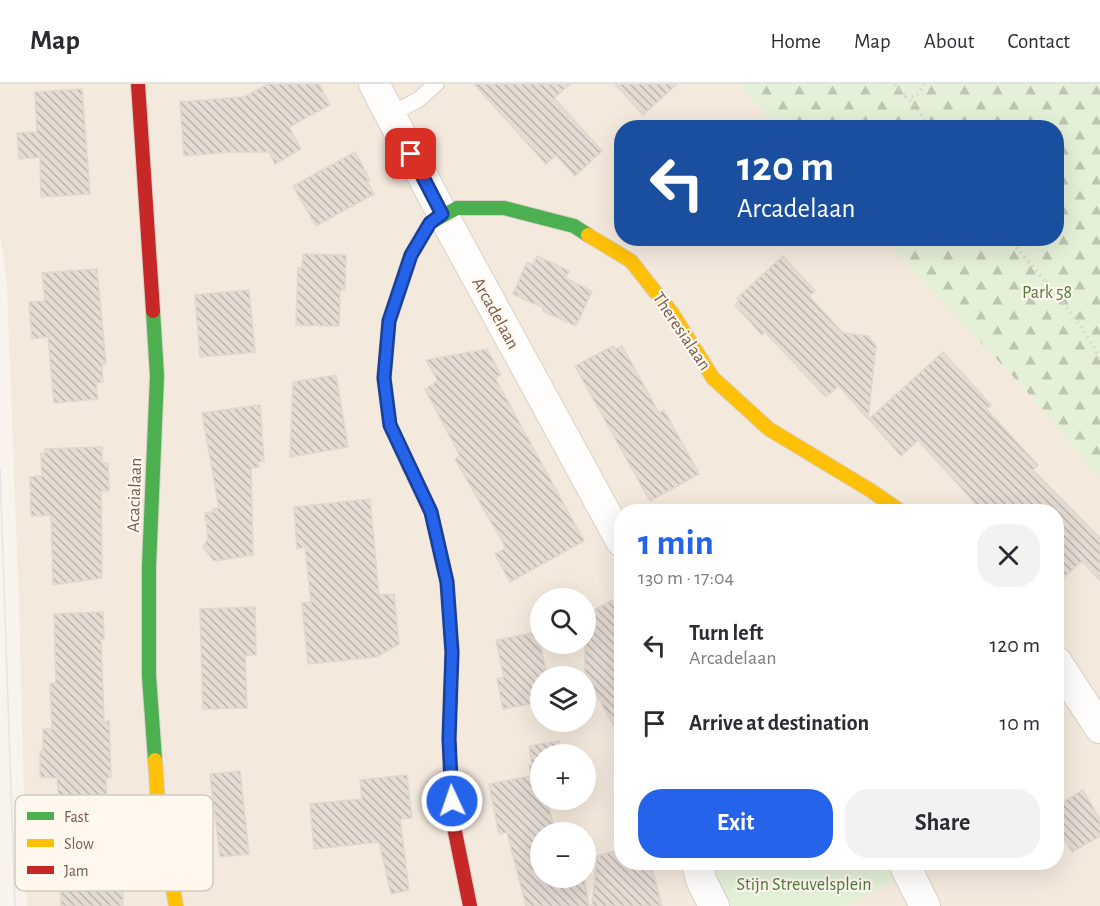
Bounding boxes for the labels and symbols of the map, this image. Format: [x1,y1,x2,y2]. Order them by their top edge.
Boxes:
pin [385,128,436,179]
street label: Arcadelaan [468,275,522,352]
park label: Park 58 [1022,284,1072,302]
street label: Theresialaan [649,289,714,374]
street label: Acacialaan [125,457,145,533]
position arrow [420,769,484,833]
legend [15,795,213,891]
text: Fast [64,809,89,825]
text: Slow [64,836,94,852]
text: Jam [64,863,89,879]
park label: Stijn Streuvelsplein [736,876,872,894]

